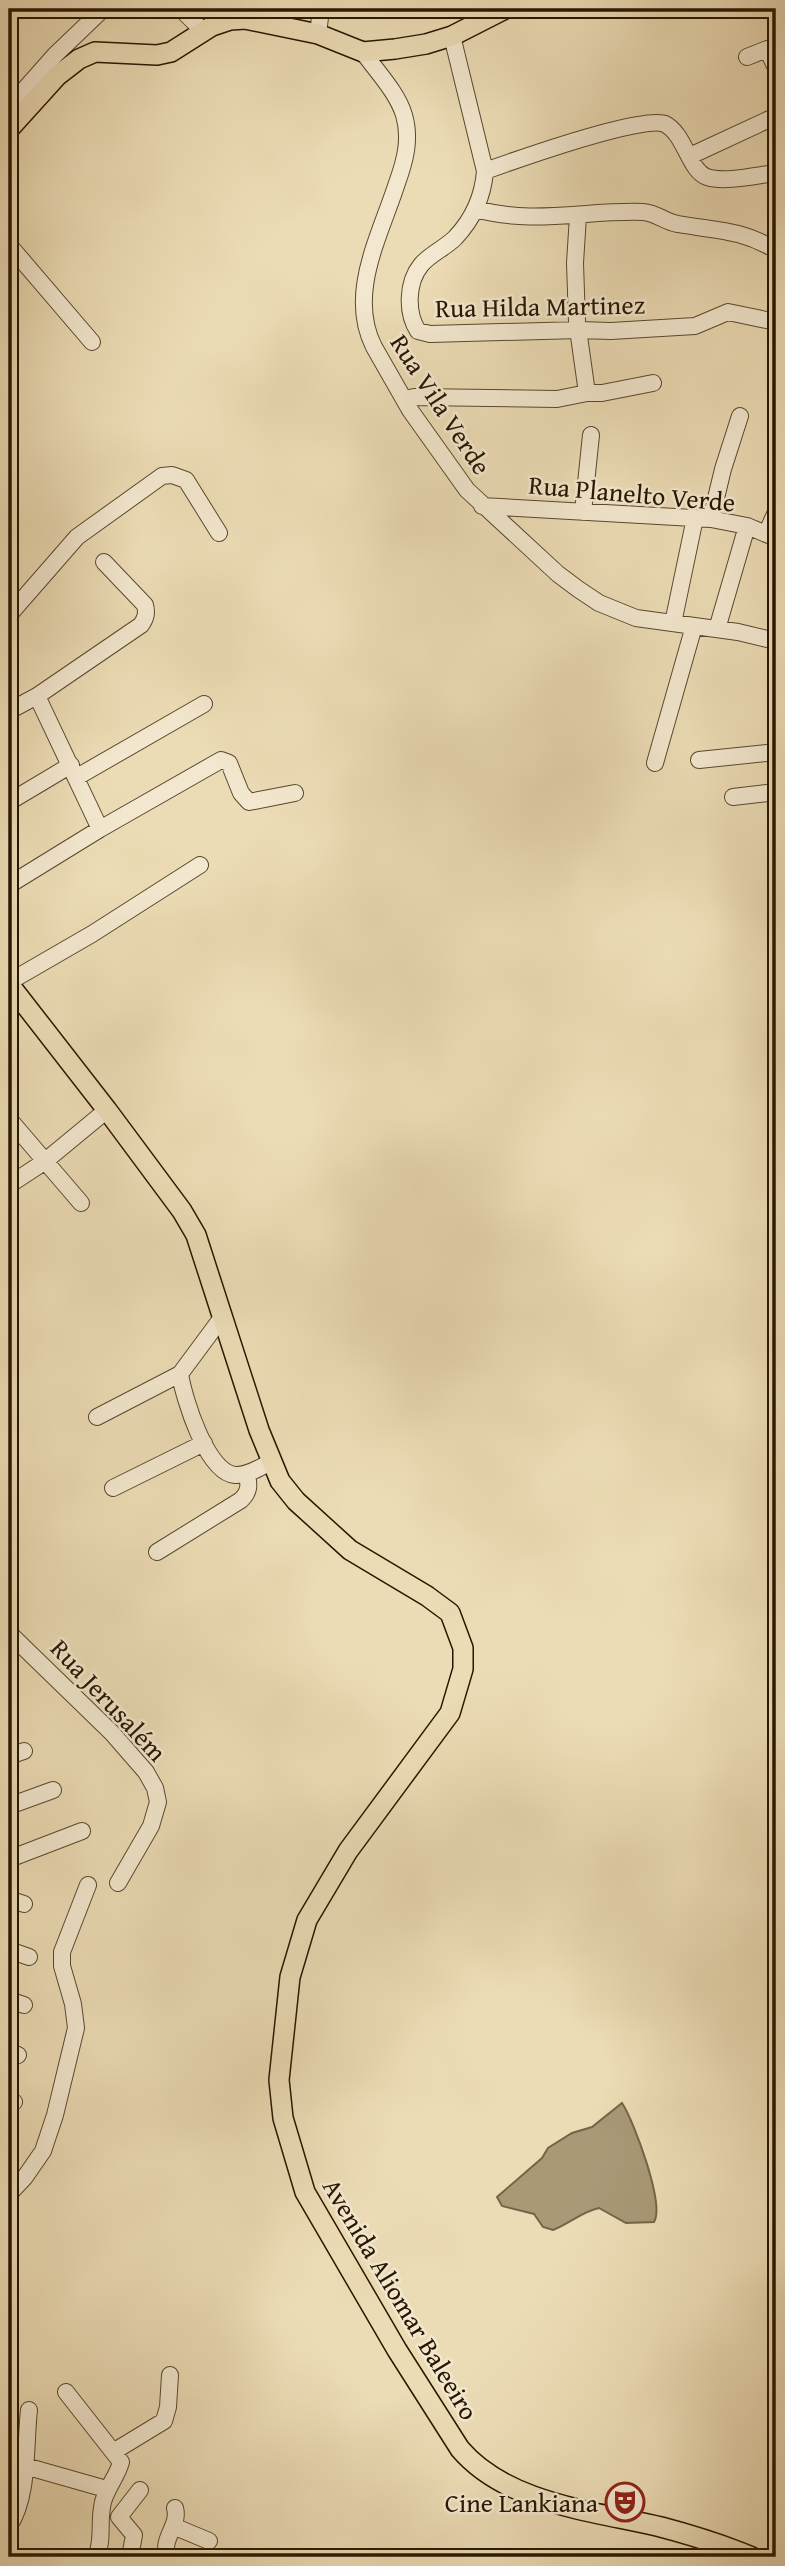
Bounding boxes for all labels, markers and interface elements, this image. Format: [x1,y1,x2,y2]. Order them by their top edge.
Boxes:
street label: Rua Hilda Martinez [435,285,645,327]
street label: Rua Vila Verde [381,326,501,482]
street label: Rua Planelto Verde [527,465,737,521]
street label: Rua Jerusalém [42,1630,176,1770]
street label: Avenida Aliomar Baleeiro [313,2171,489,2427]
theatre icon: Cine Lankiana [604,2481,646,2523]
place label: Cine Lankiana [445,2483,599,2522]

